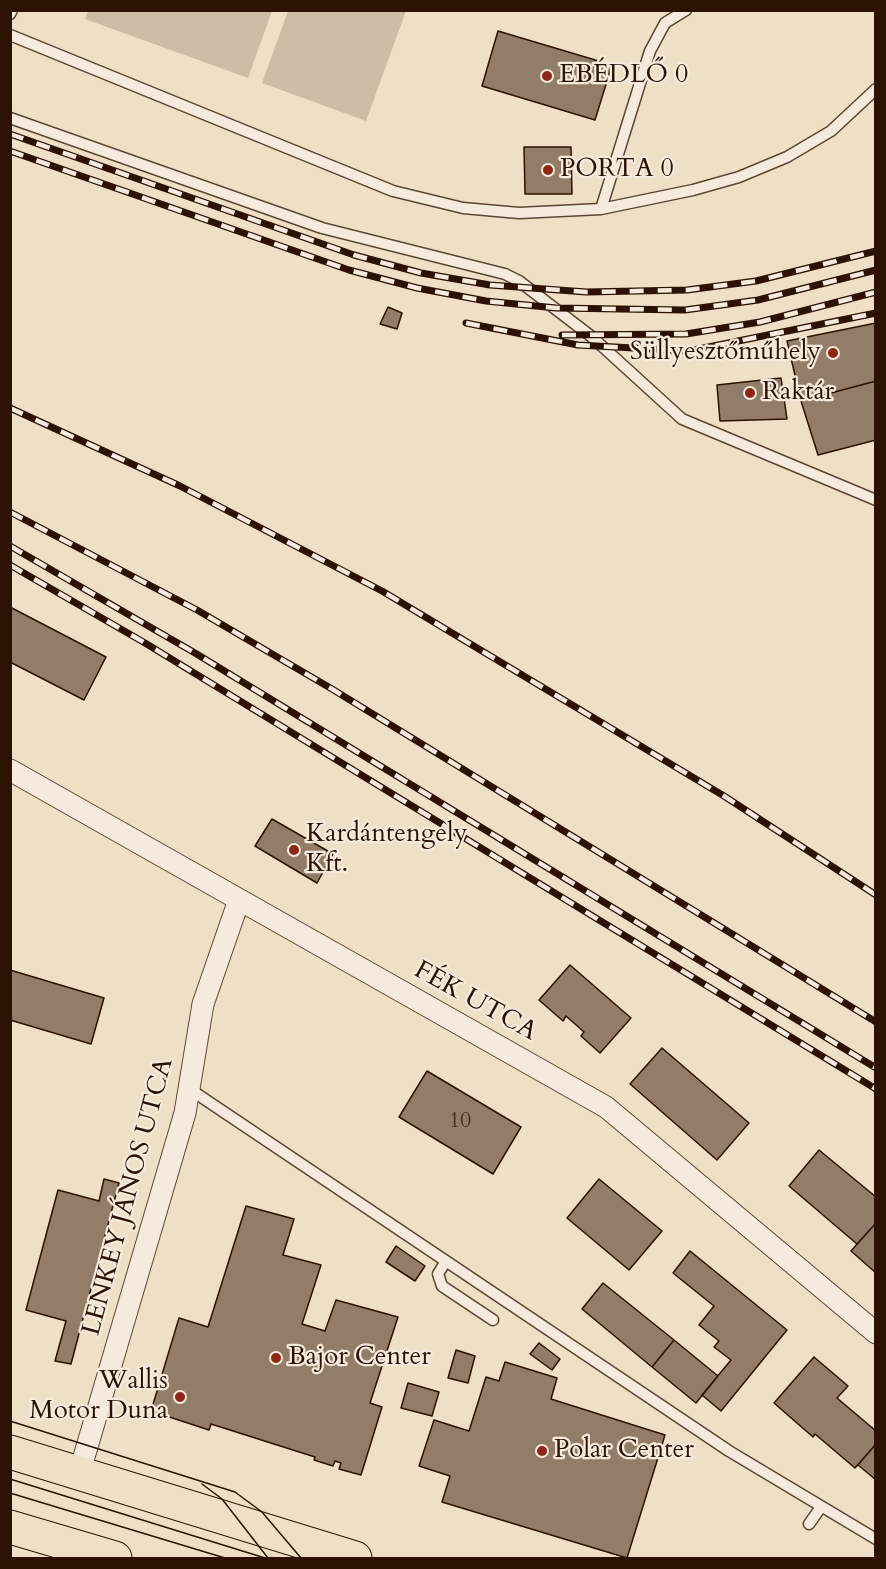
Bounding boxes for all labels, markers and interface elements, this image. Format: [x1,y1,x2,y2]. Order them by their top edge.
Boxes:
place label: EBÉDLŐ 0 [559,60,688,92]
marker: EBÉDLŐ 0 [540,69,554,83]
place label: PORTA 0 [560,154,674,186]
marker: PORTA 0 [541,163,555,177]
place label: Süllyesztőműhely [630,337,821,369]
marker: Süllyesztőműhely [826,346,840,360]
place label: Raktár [762,377,834,409]
marker: Raktár [743,386,757,400]
place label: Kardántengely Kft. [306,819,467,880]
marker: Kardántengely Kft. [287,843,301,857]
street label: FÉK UTCA [408,955,542,1049]
street label: LENKEY JÁNOS UTCA [77,1055,181,1339]
house number: 10 [449,1109,471,1135]
place label: Bajor Center [288,1342,431,1374]
marker: Bajor Center [269,1351,283,1365]
place label: Wallis Motor Duna [29,1366,168,1428]
marker: Wallis Motor Duna [173,1390,187,1404]
place label: Polar Center [554,1435,694,1467]
marker: Polar Center [535,1444,549,1458]

